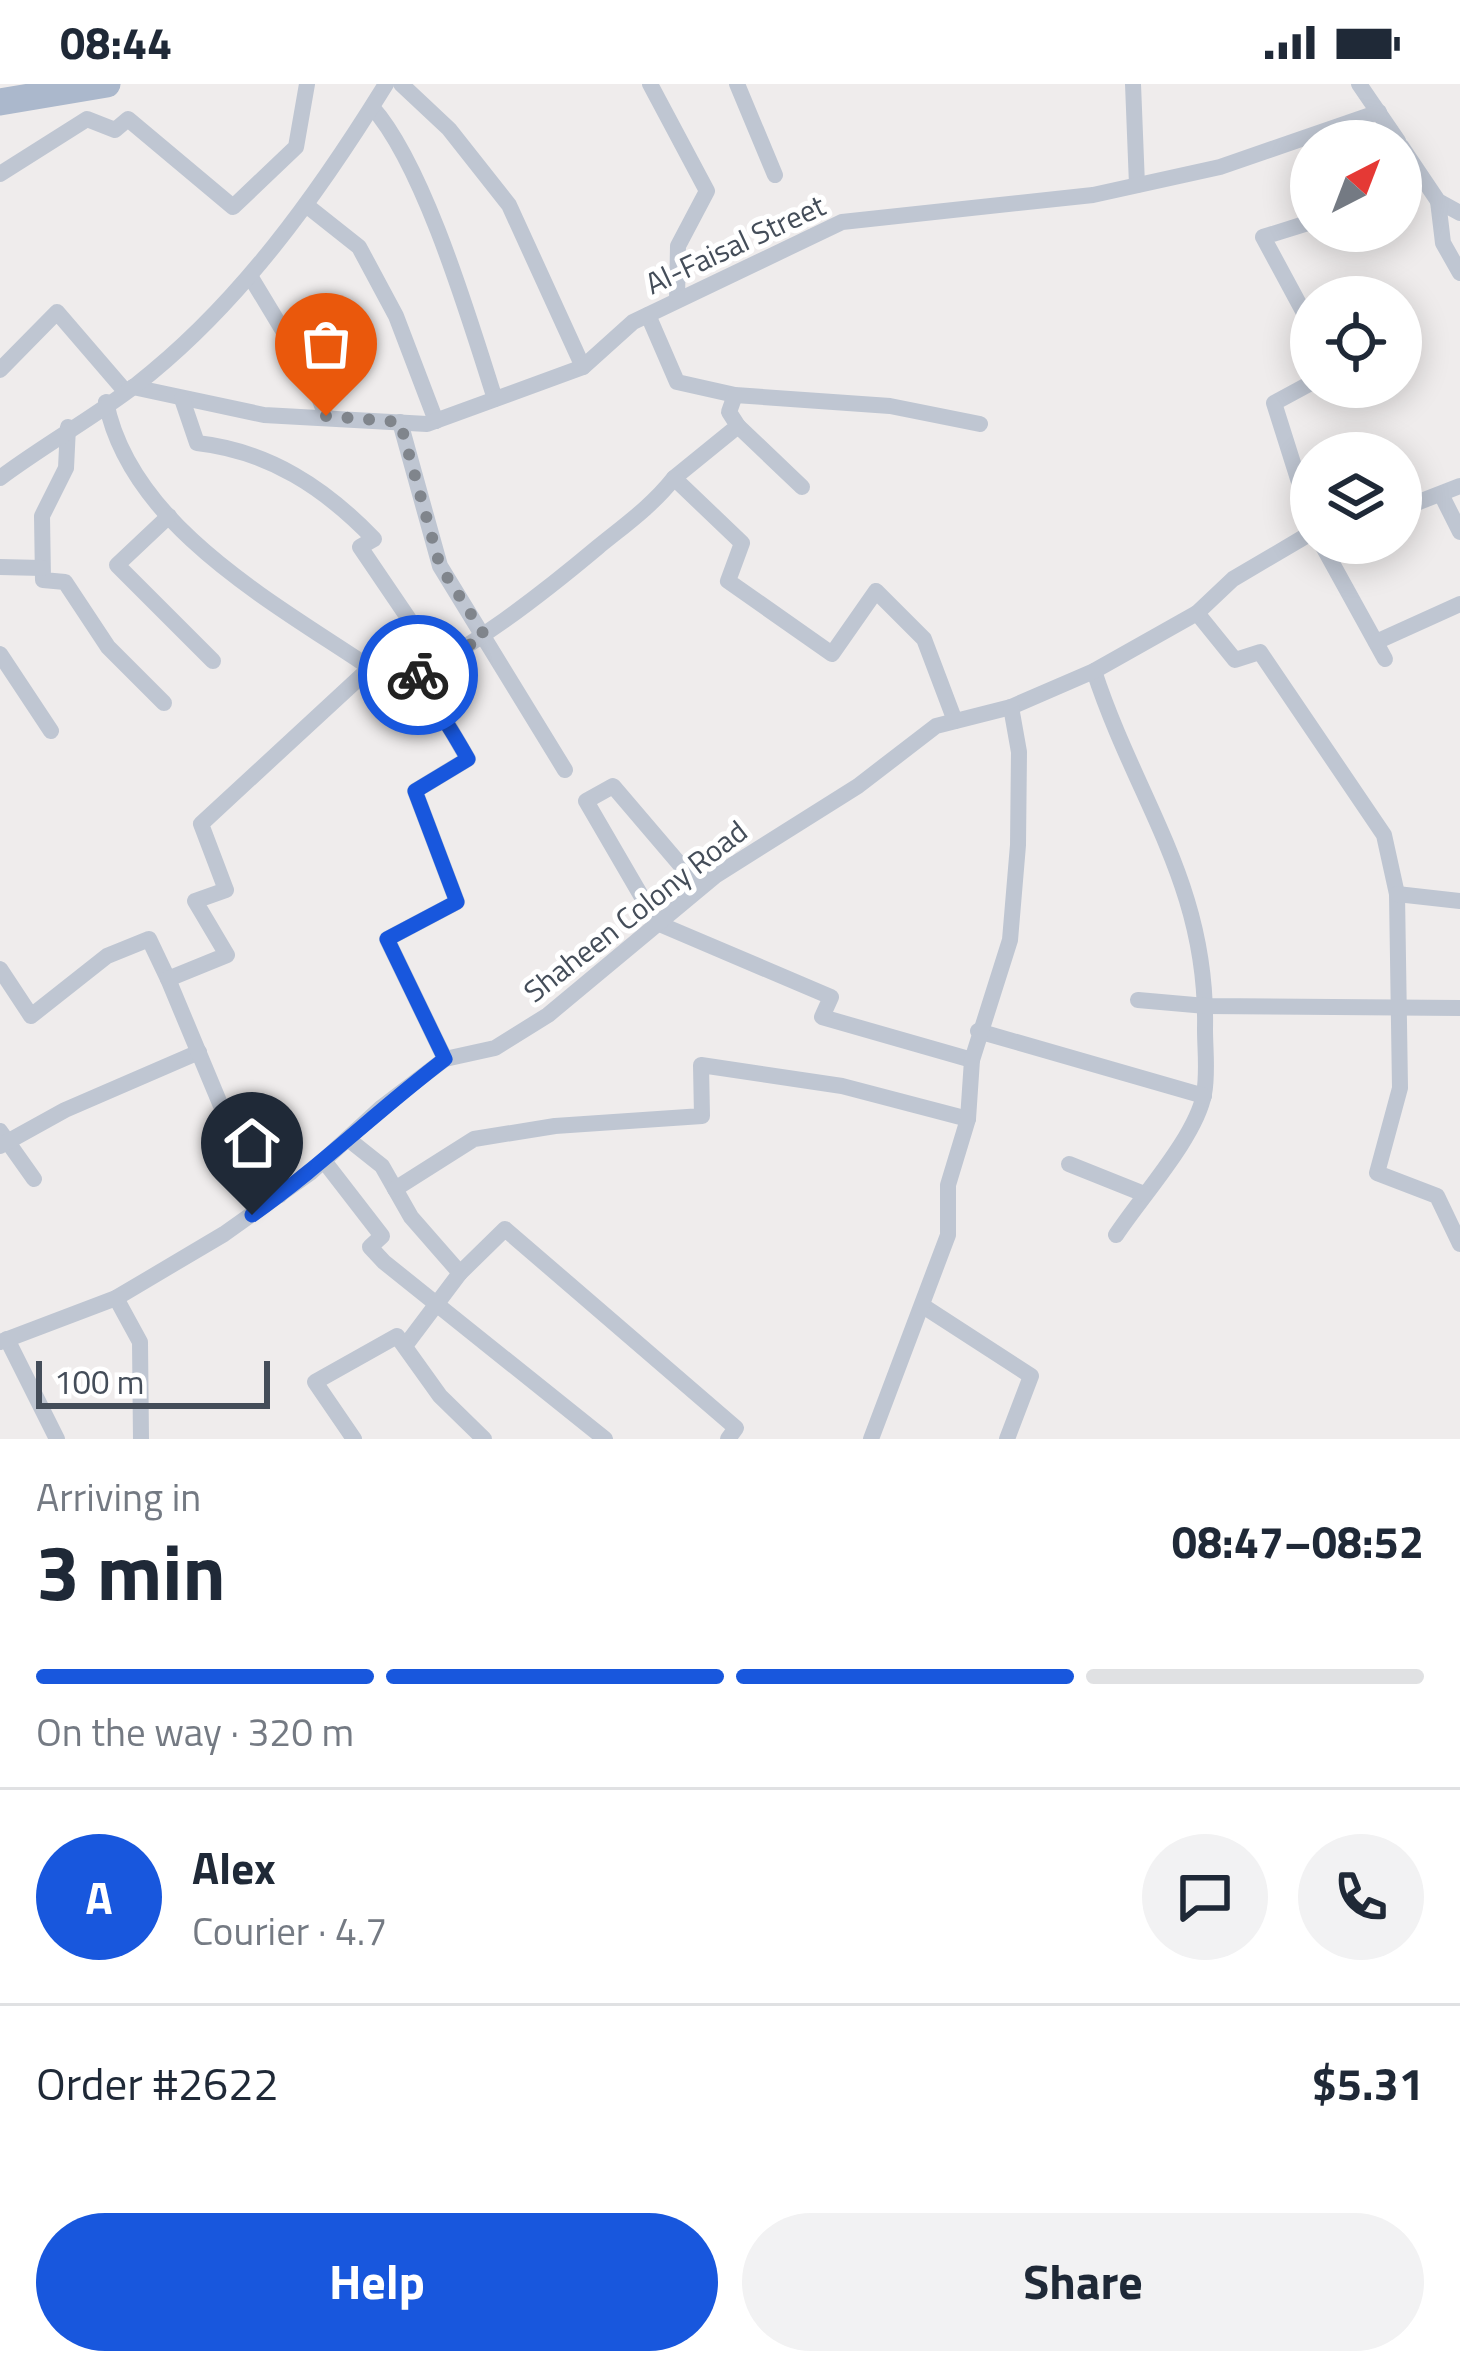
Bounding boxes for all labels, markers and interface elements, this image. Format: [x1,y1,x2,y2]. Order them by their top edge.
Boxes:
text: 08:44 [60,8,172,76]
north arrow [1290,120,1422,252]
map controls [1290,120,1422,564]
street label: Al-Faisal Street [637,182,833,306]
button: locate [1290,276,1422,408]
pin [275,293,377,416]
icon: bag [293,311,359,377]
button: layers [1290,432,1422,564]
courier [358,615,478,735]
icon: bike [385,642,451,708]
street label: Shaheen Colony Road [513,809,757,1013]
pin [201,1092,303,1215]
icon: home [219,1110,285,1176]
scale bar [36,1355,270,1408]
text: 100 m [54,1357,144,1407]
text: Arriving in [36,1467,201,1526]
text: 08:47–08:52 [1172,1507,1424,1575]
text: 3 min [36,1512,226,1630]
text: On the way · 320 m [36,1702,354,1761]
text: Alex [192,1833,276,1901]
button: chat [1142,1834,1268,1960]
button: phone [1298,1834,1424,1960]
text: A [85,1863,113,1931]
text: Courier · 4.7 [192,1901,387,1960]
text: Order #2622 [36,2049,279,2117]
text: $5.31 [1312,2049,1424,2117]
button: Help [36,2213,718,2351]
button: Share [742,2213,1424,2351]

